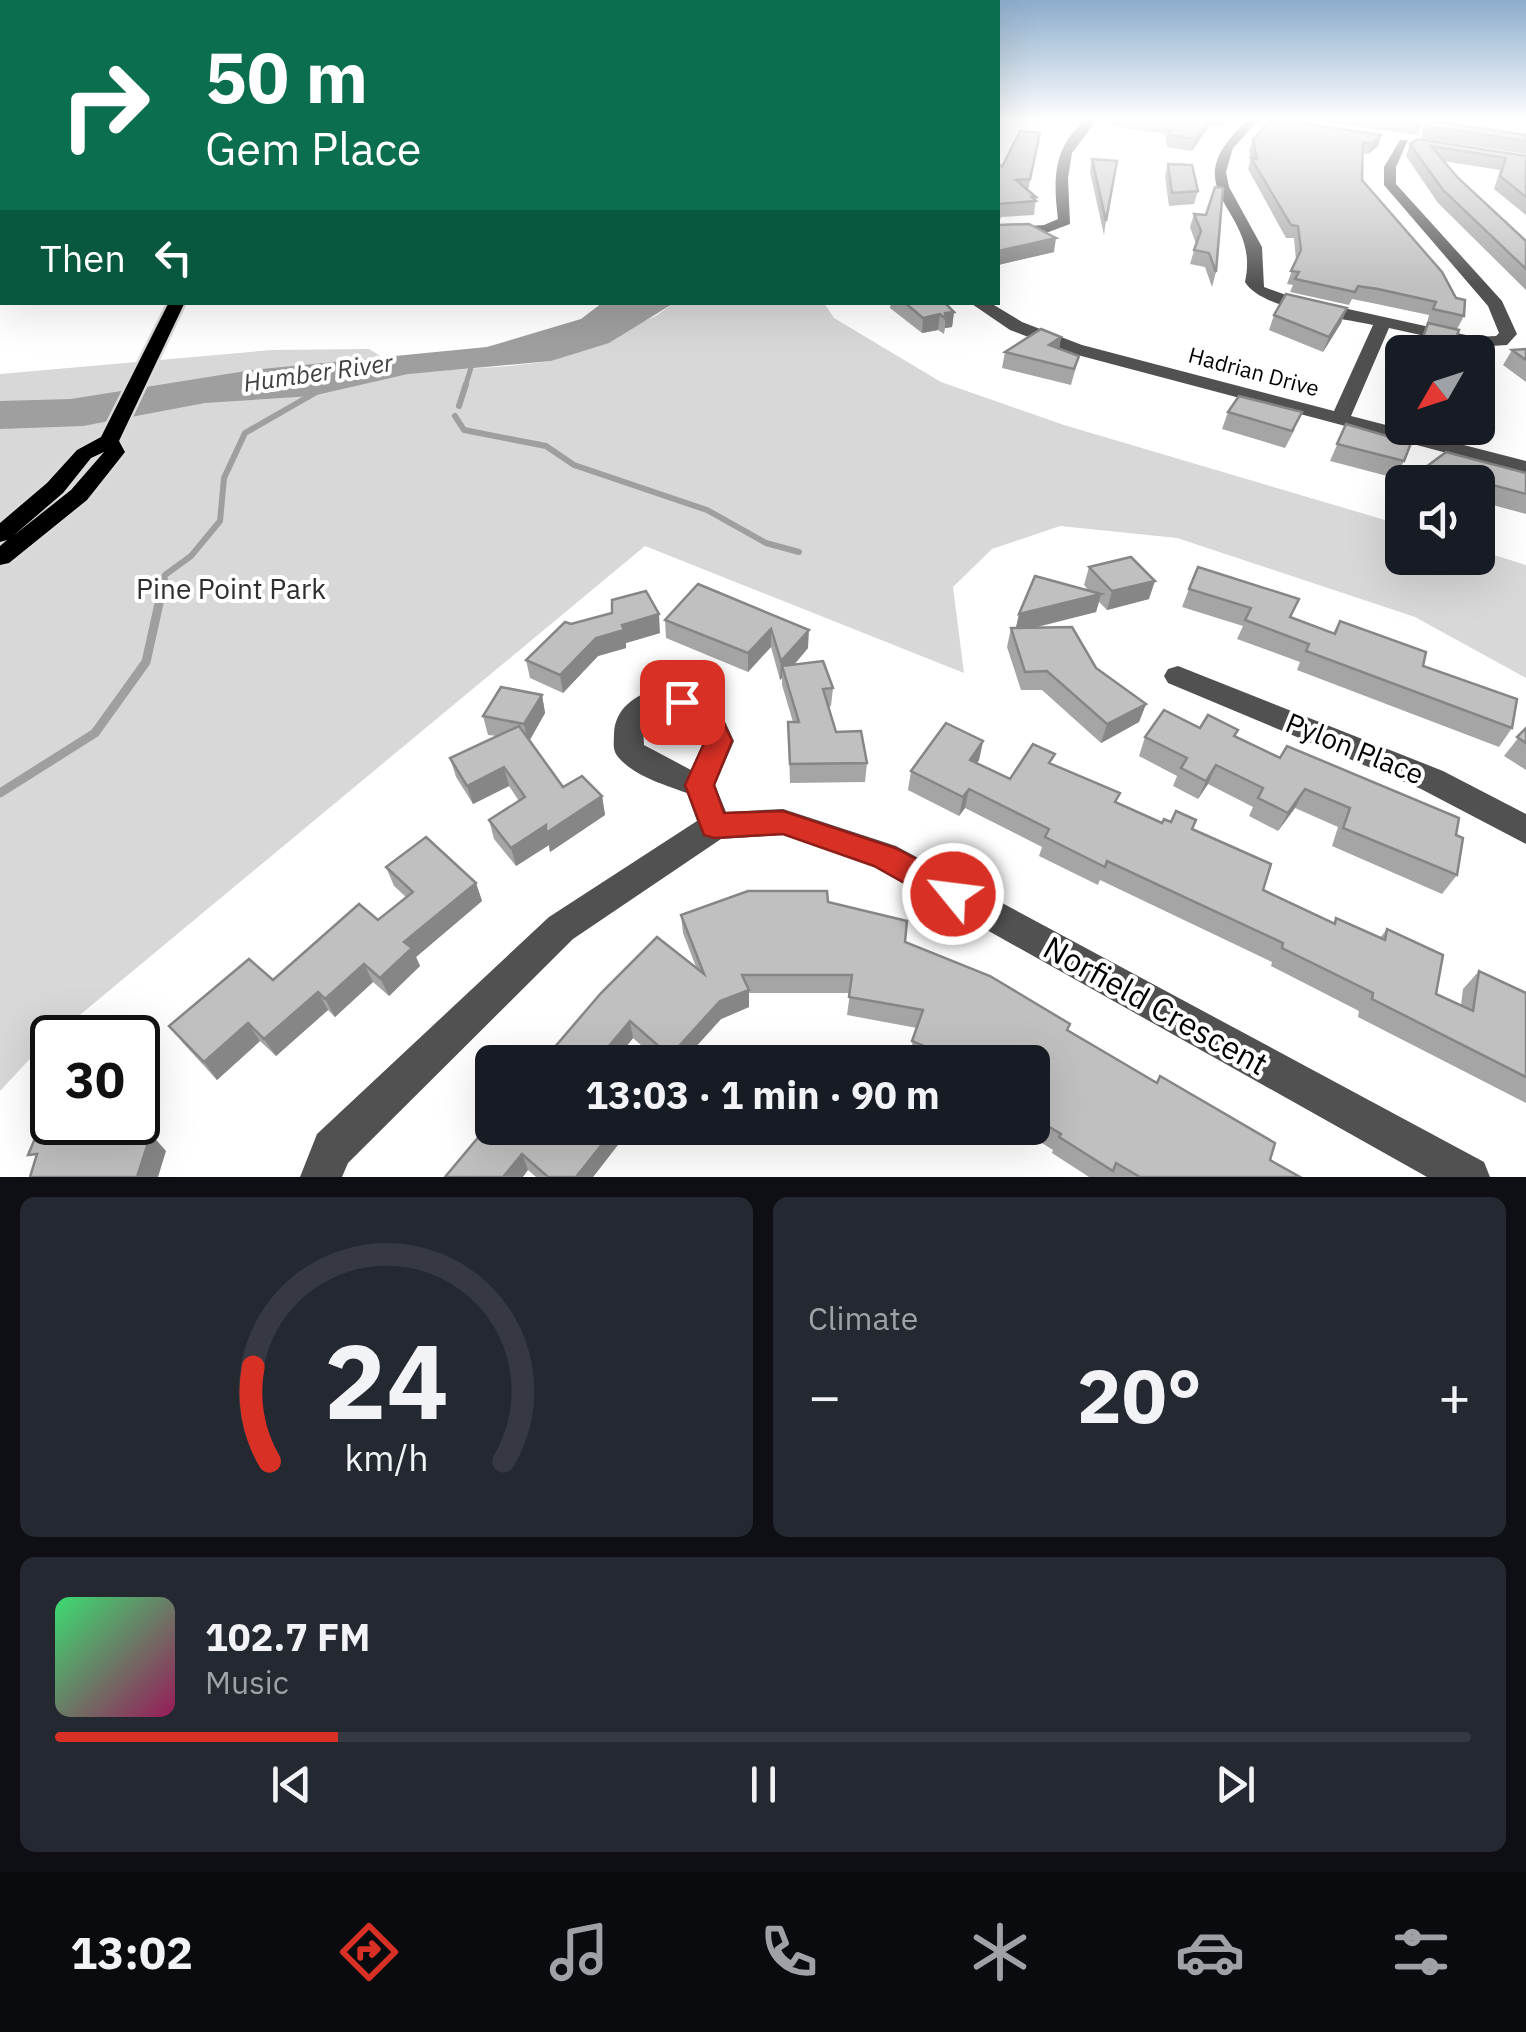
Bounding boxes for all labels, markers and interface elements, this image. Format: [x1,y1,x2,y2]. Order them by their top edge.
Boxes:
text: 50 m [205,31,368,122]
icon: right [40,40,170,170]
text: Gem Place [205,119,422,177]
icon: left [146,230,201,285]
text: Then [40,233,126,282]
north arrow [1385,335,1495,445]
map controls [1385,335,1495,575]
street label: Hadrian Drive [1185,340,1323,402]
water label: Humber River [241,345,396,399]
button: sound [1385,465,1495,575]
park label: Pine Point Park [136,570,326,607]
pin [640,660,725,745]
icon: arrive [655,675,710,730]
street label: Pylon Place [1281,704,1429,792]
position arrow [901,842,1005,946]
street label: Norfield Crescent [1036,926,1276,1084]
speed limit sign: 30 [30,1015,160,1145]
text: 13:03 · 1 min · 90 m [585,1070,940,1119]
text: Climate [808,1297,918,1339]
text: 24 [324,1312,449,1448]
text: 20° [1077,1346,1202,1444]
text: − [808,1360,841,1431]
text: + [1438,1360,1471,1431]
text: km/h [344,1434,429,1481]
text: 102.7 FM [205,1612,370,1661]
text: Music [205,1661,289,1703]
icon: previous [264,1757,319,1812]
icon: pause [736,1757,791,1812]
icon: next [1208,1757,1263,1812]
icon: directions [334,1917,404,1987]
icon: music [544,1917,614,1987]
icon: phone [754,1917,824,1987]
icon: climate [965,1917,1035,1987]
icon: car [1175,1917,1245,1987]
icon: filters [1386,1917,1456,1987]
text: 13:02 [70,1923,193,1981]

